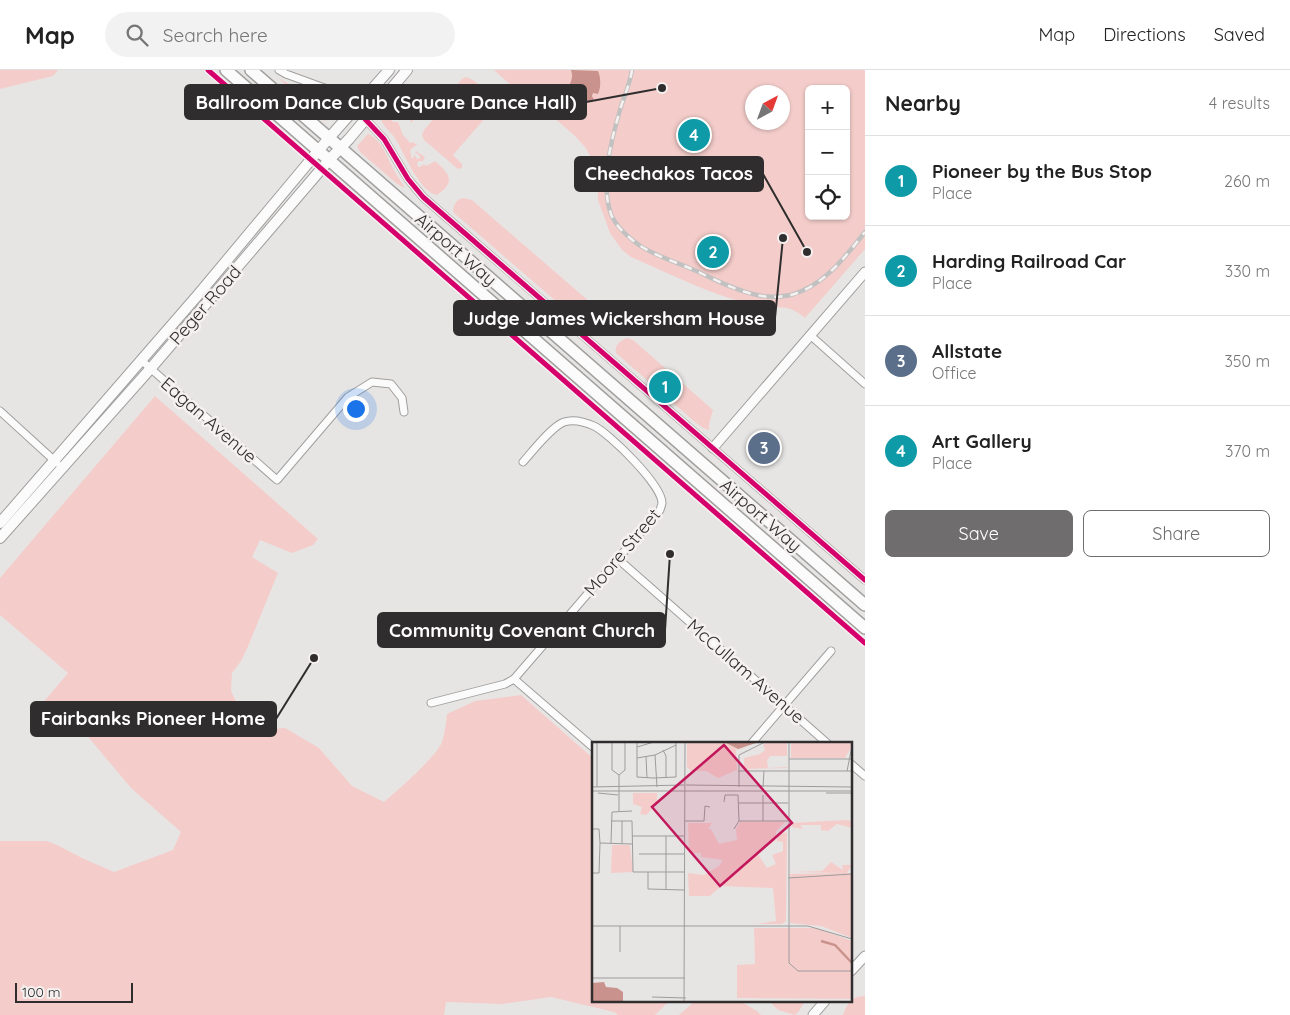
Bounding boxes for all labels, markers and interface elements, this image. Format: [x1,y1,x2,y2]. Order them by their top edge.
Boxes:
search box [105,12,455,57]
text: Map [25,20,75,50]
icon: search [123,21,151,49]
text: Search here [163,23,268,47]
text: Map [1038,23,1075,46]
text: Directions [1103,23,1186,46]
text: Saved [1214,23,1265,46]
callout: Ballroom Dance Club (Square Dance Hall) [185,85,586,119]
north arrow [745,85,790,130]
map controls [805,85,850,220]
button: + [805,85,850,130]
text: Ballroom Dance Club (Square Dance Hall) [195,90,577,114]
text: Nearby [885,90,961,116]
text: 4 results [1209,93,1270,113]
pin: 4 [678,116,710,154]
button: − [805,130,850,175]
callout: Cheechakos Tacos [575,157,763,191]
text: Pioneer by the Bus Stop [932,159,1152,183]
text: Cheechakos Tacos [585,161,753,185]
text: 1 [898,171,904,191]
text: 260 m [1224,171,1270,191]
button: locate [805,175,850,220]
text: Place [932,183,972,203]
street label: Airport Way [411,207,501,291]
pin: 2 [697,233,729,271]
text: Harding Railroad Car [932,249,1126,273]
street label: Peger Road [164,260,246,350]
text: 2 [896,261,906,281]
text: 330 m [1225,261,1270,281]
text: Place [932,273,972,293]
callout: Judge James Wickersham House [454,301,775,335]
text: Judge James Wickersham House [463,306,765,330]
text: Allstate [932,339,1002,363]
text: 3 [897,351,905,371]
text: 350 m [1224,351,1270,371]
text: Office [932,363,977,383]
pin: 1 [649,368,681,406]
street label: Eagan Avenue [156,372,262,468]
your location [343,396,369,422]
pin: 3 [748,429,780,467]
text: Art Gallery [932,429,1032,453]
text: 4 [896,441,906,461]
text: 370 m [1225,441,1270,461]
text: Place [932,453,972,473]
street label: Airport Way [716,473,806,557]
street label: Moore Street [579,503,665,601]
button: Save [885,510,1073,557]
button: Share [1083,510,1270,557]
callout: Community Covenant Church [378,613,665,647]
street label: McCullam Avenue [682,614,810,728]
text: Community Covenant Church [389,618,655,642]
callout: Fairbanks Pioneer Home [31,702,276,736]
text: Fairbanks Pioneer Home [41,706,265,730]
inset map [592,742,852,1002]
scale bar [15,980,132,1003]
text: 100 m [22,983,60,1001]

